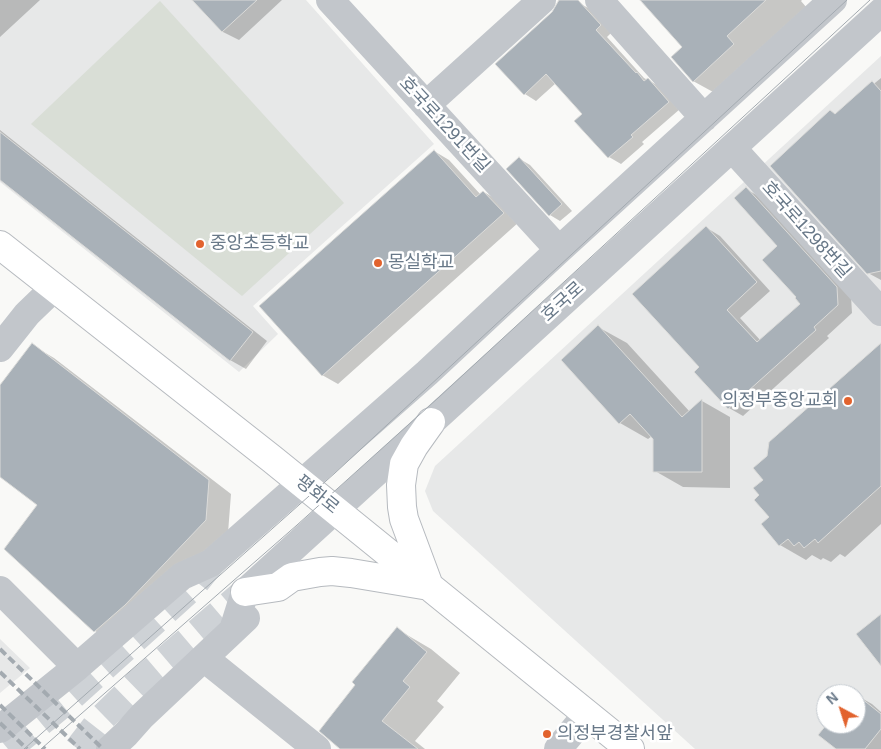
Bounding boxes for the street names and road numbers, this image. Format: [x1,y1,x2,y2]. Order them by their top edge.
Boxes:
street label: 호국로1291번길 [394,73,494,177]
street label: 호국로1298번길 [757,177,855,283]
street label: 호국로 [537,277,589,327]
street label: 평화로 [291,471,343,519]

